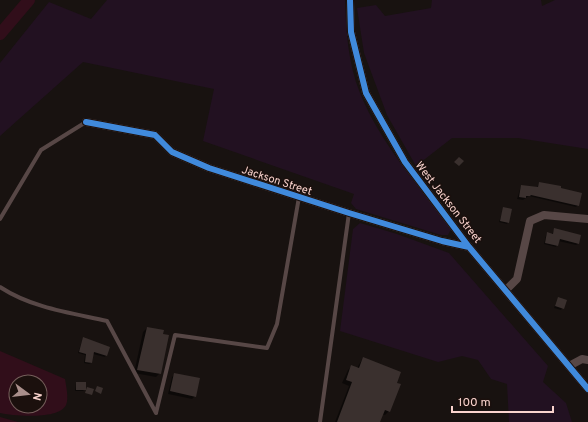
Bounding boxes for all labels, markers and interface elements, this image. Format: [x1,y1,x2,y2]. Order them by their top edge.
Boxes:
street label: West Jackson Street [412,159,484,246]
street label: Jackson Street [240,163,314,199]
north arrow [8,374,48,414]
scale bar [452,388,553,414]
text: N [29,391,44,402]
text: 100 m [458,395,491,411]

